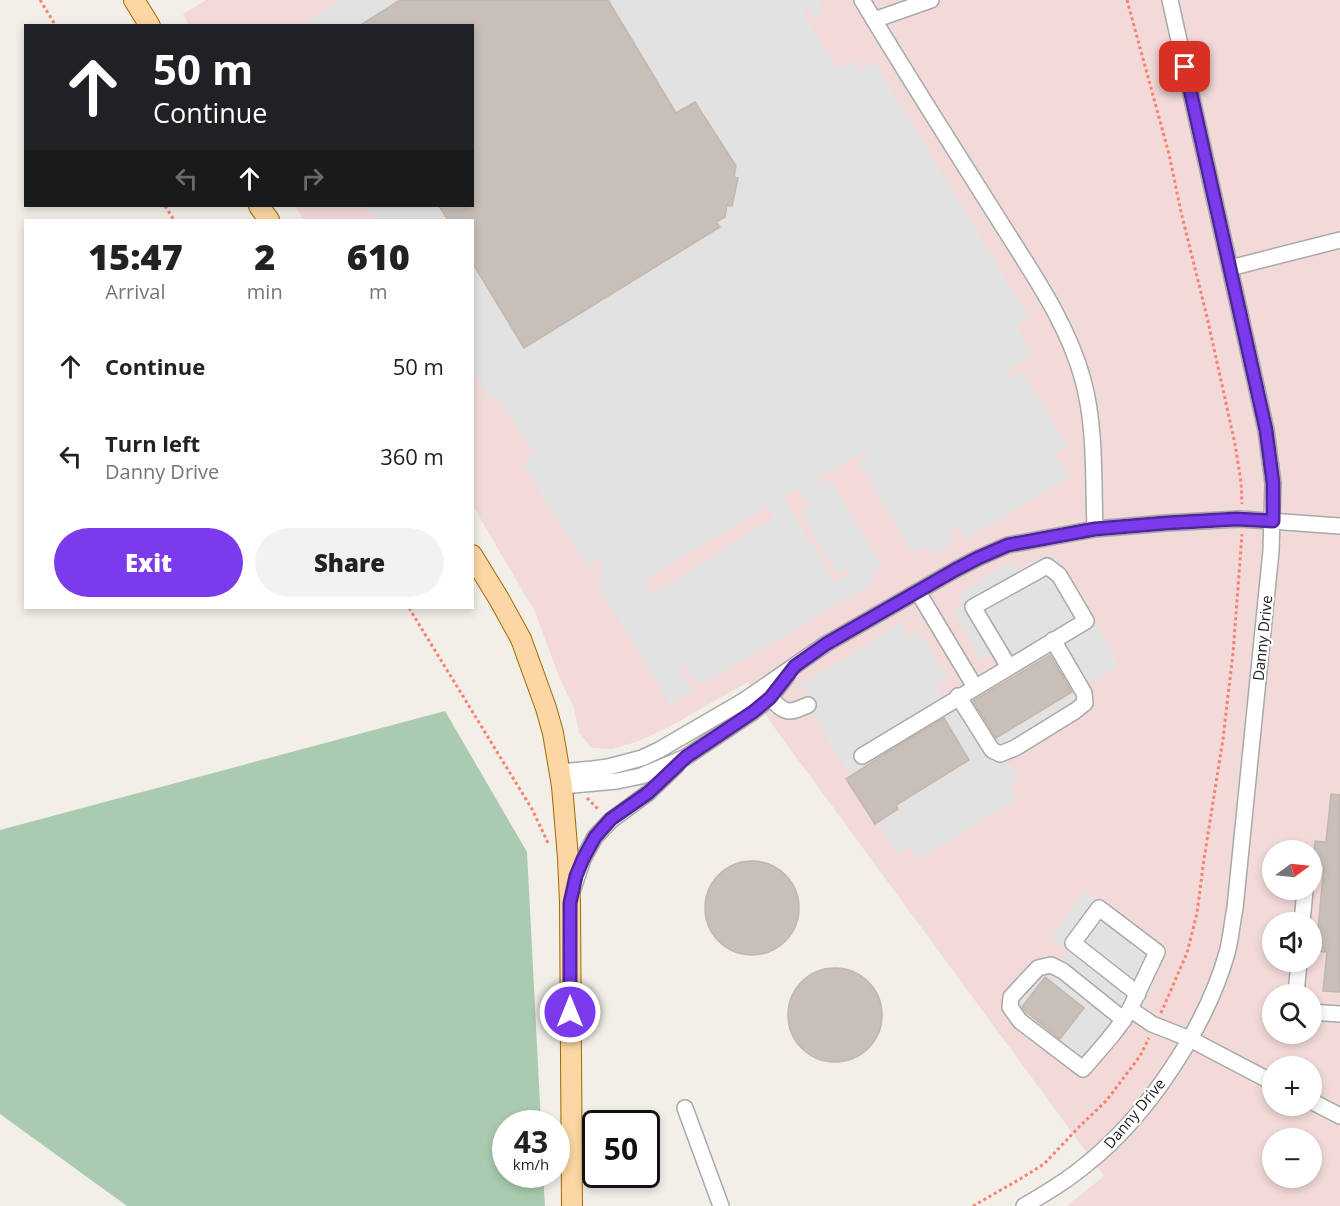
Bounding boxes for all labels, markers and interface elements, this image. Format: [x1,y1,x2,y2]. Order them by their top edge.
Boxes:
text: 50 m [153,40,253,97]
pin [1159,41,1210,92]
icon: ahead [54,48,132,126]
icon: arrive [1168,50,1201,83]
text: Continue [153,94,268,131]
icon: left [170,162,203,195]
icon: ahead [233,162,266,195]
icon: right [296,162,329,195]
text: 15:47 [88,232,183,281]
text: 2 [254,232,275,281]
text: 610 [347,232,410,281]
text: Arrival [105,278,166,305]
text: min [247,278,283,305]
text: m [369,278,388,305]
icon: ahead [54,350,87,383]
text: Continue [105,351,205,381]
text: 50 m [393,351,444,381]
text: Turn left [105,428,200,458]
icon: left [54,440,87,473]
text: 360 m [380,441,444,471]
text: Danny Drive [105,458,219,485]
button: Exit [54,528,243,597]
button: Share [255,528,444,597]
street label: Danny Drive [1248,594,1276,682]
north arrow [1262,840,1322,900]
map controls [1262,840,1322,1188]
button: sound [1262,912,1322,972]
position arrow [538,980,602,1044]
button: search [1262,984,1322,1044]
button: + [1262,1056,1322,1116]
street label: Danny Drive [1099,1074,1169,1152]
speed limit sign: 50 [582,1110,660,1188]
text: 43 [514,1121,548,1162]
button: − [1262,1128,1322,1188]
text: km/h [513,1154,549,1174]

